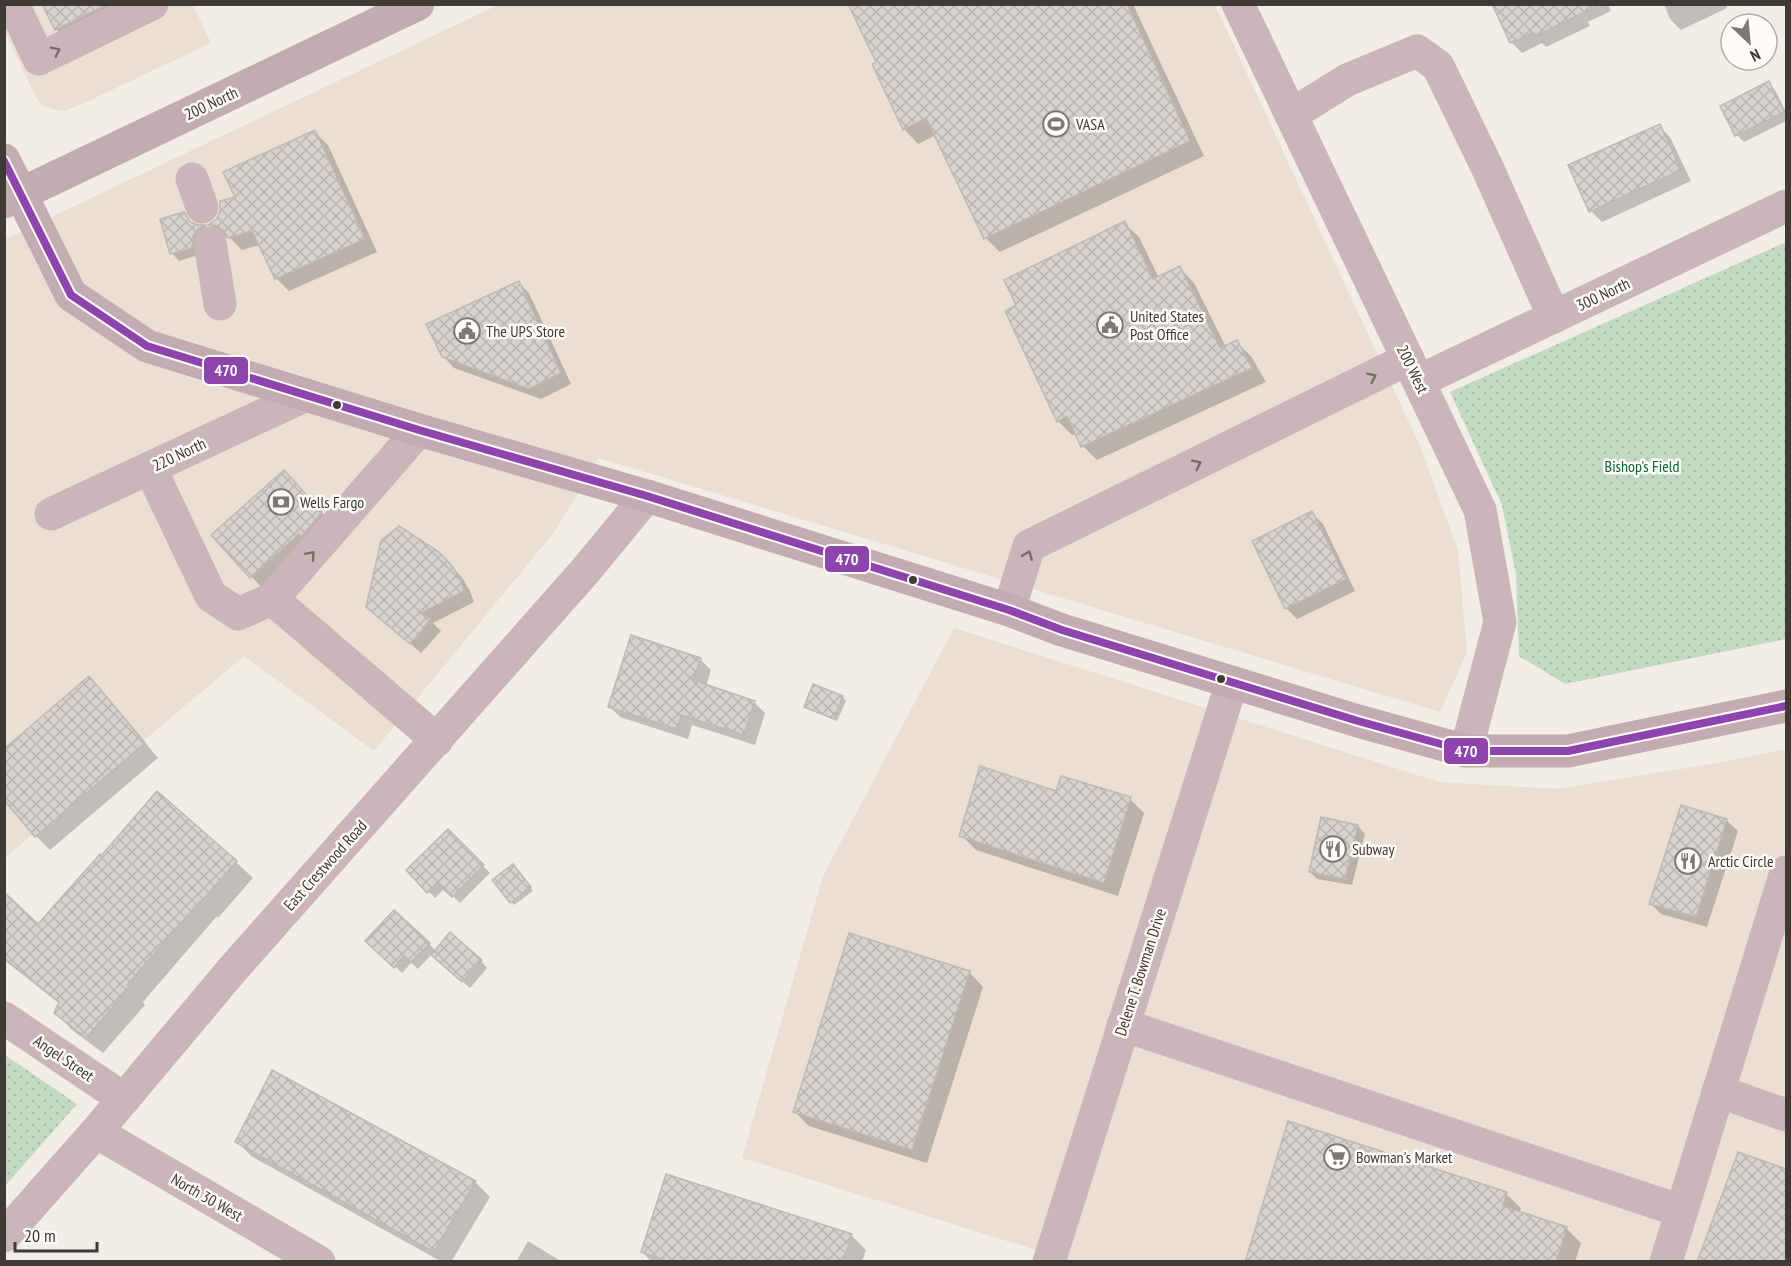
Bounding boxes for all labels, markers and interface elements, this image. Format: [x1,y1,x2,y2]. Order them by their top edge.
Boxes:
north arrow [1719,12,1779,72]
text: N [1747,45,1764,66]
one-way arrow [49,47,60,59]
street label: 200 North [181,82,241,124]
sports icon: VASA [1041,109,1071,139]
place label: VASA [1075,114,1105,134]
street label: 300 North [1573,273,1633,315]
place label: United States Post Office [1130,306,1204,344]
public building icon: United States Post Office [1095,310,1125,340]
public building icon: The UPS Store [452,316,482,346]
place label: The UPS Store [486,321,565,341]
street label: 200 West [1393,342,1434,397]
line badge: 470 [203,356,249,385]
text: 470 [215,360,238,380]
one-way arrow [1365,373,1376,385]
unlabelled marker [331,399,343,411]
street label: 220 North [149,433,209,475]
park label: Bishop's Field [1605,456,1679,476]
one-way arrow [1190,459,1201,471]
bank icon: Wells Fargo [266,487,296,517]
place label: Wells Fargo [300,492,364,512]
line badge: 470 [824,545,870,573]
text: 470 [836,549,859,569]
one-way arrow [1020,550,1033,560]
one-way arrow [303,551,314,562]
unlabelled marker [907,574,919,586]
unlabelled marker [1215,673,1227,685]
line badge: 470 [1443,737,1489,765]
text: 470 [1455,741,1478,761]
street label: East Crestwood Road [279,815,371,914]
restaurant icon: Subway [1318,834,1348,864]
place label: Subway [1352,839,1394,859]
restaurant icon: Arctic Circle [1673,846,1703,876]
place label: Arctic Circle [1708,851,1774,871]
street label: Delene T. Bowman Drive [1110,906,1170,1038]
street label: Angel Street [30,1031,98,1086]
supermarket icon: Bowman's Market [1322,1142,1352,1172]
place label: Bowman's Market [1356,1147,1453,1167]
street label: North 30 West [168,1169,247,1226]
scale bar [15,1215,98,1253]
text: 20 m [24,1224,56,1247]

